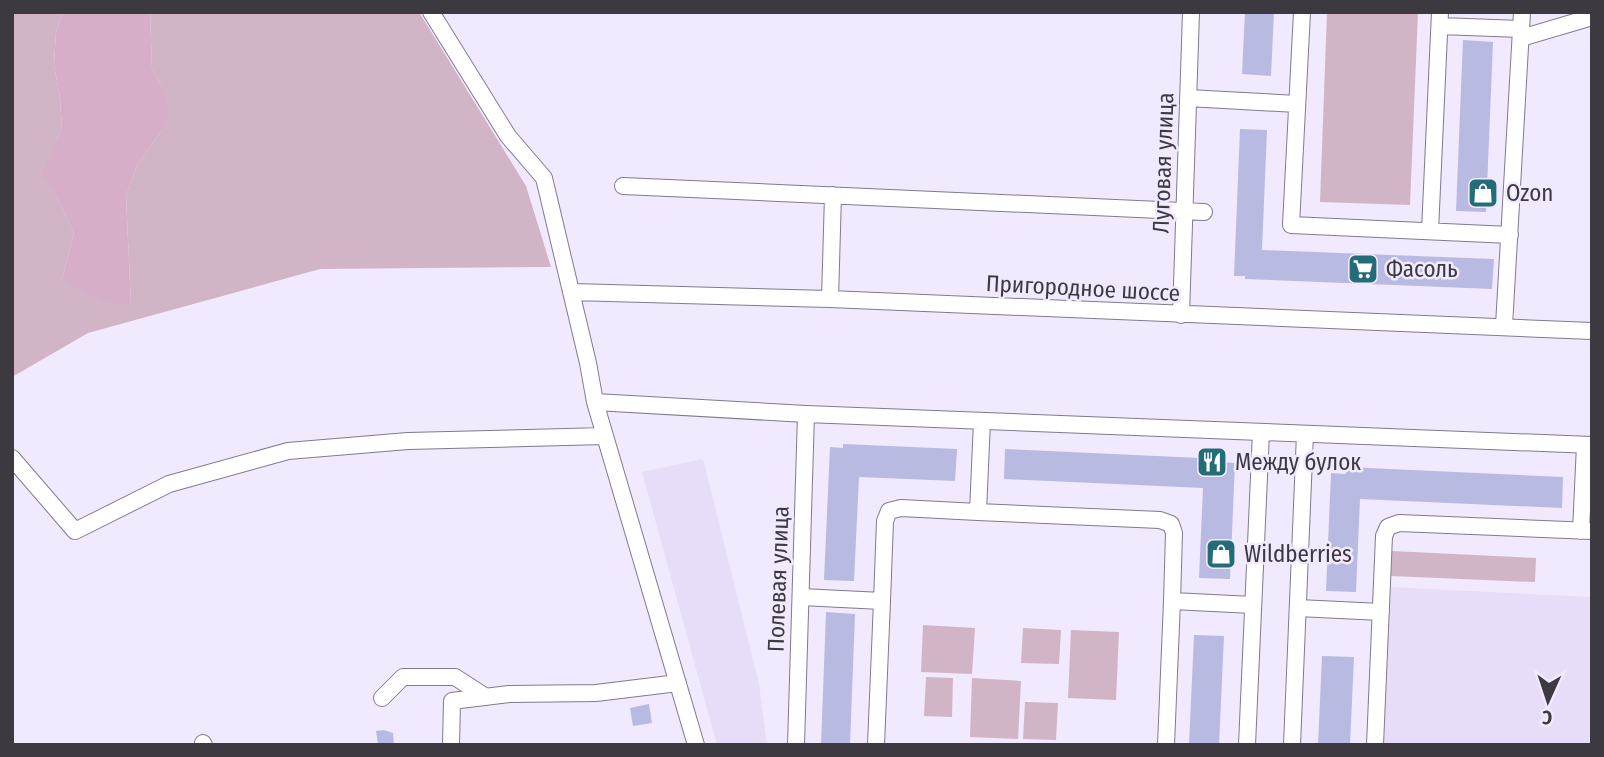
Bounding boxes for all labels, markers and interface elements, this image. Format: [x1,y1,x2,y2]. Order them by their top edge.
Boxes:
street label: Луговая улица [1147,92,1179,234]
shop icon: Ozon [1466,176,1500,210]
place label: Ozon [1506,179,1553,207]
supermarket icon: Фасоль [1346,252,1380,286]
place label: Фасоль [1386,255,1458,283]
street label: Пригородное шоссе [985,269,1181,307]
restaurant icon: Между булок [1195,445,1229,479]
place label: Между булок [1235,448,1361,476]
street label: Полевая улица [761,506,795,652]
shop icon: Wildberries [1204,537,1238,571]
place label: Wildberries [1244,540,1352,568]
north arrow [1513,666,1583,736]
text: С [1542,706,1553,729]

